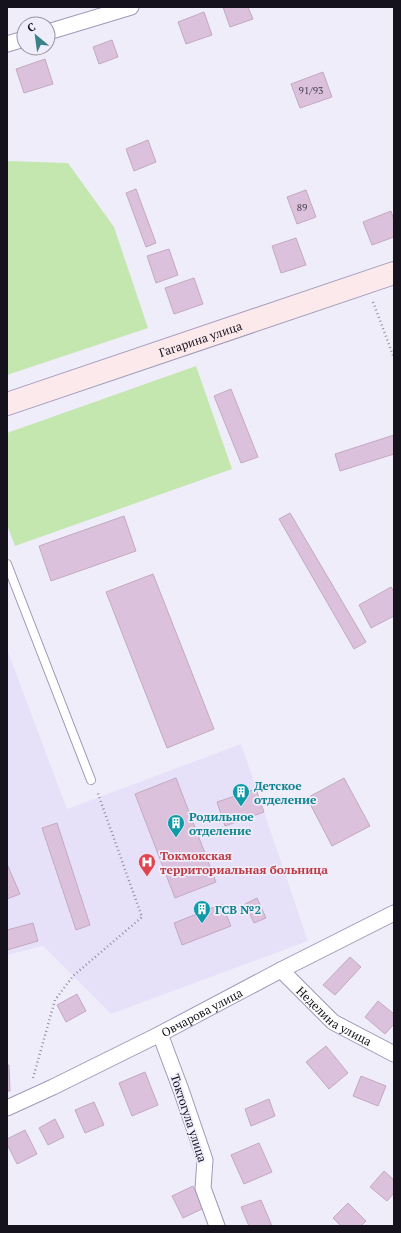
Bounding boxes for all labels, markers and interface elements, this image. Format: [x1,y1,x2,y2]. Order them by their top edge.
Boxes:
north arrow [16,16,56,56]
text: С [25,19,38,35]
house number: 91/93 [299,84,323,97]
house number: 89 [297,201,307,214]
street label: Гагарина улица [157,318,244,360]
place label: Детское отделение [254,778,317,807]
building icon: Детское отделение [231,782,251,807]
place label: Родильное отделение [189,809,254,838]
building icon: Родильное отделение [166,813,186,838]
place label: Токмокская территориальная больница [160,848,328,877]
hospital icon: Токмокская территориальная больница [137,852,157,877]
building icon: ГСВ №2 [192,899,212,924]
place label: ГСВ №2 [215,902,261,917]
street label: Неделина улица [294,983,374,1049]
street label: Овчарова улица [158,984,245,1040]
street label: Токтогула улица [168,1072,210,1164]

